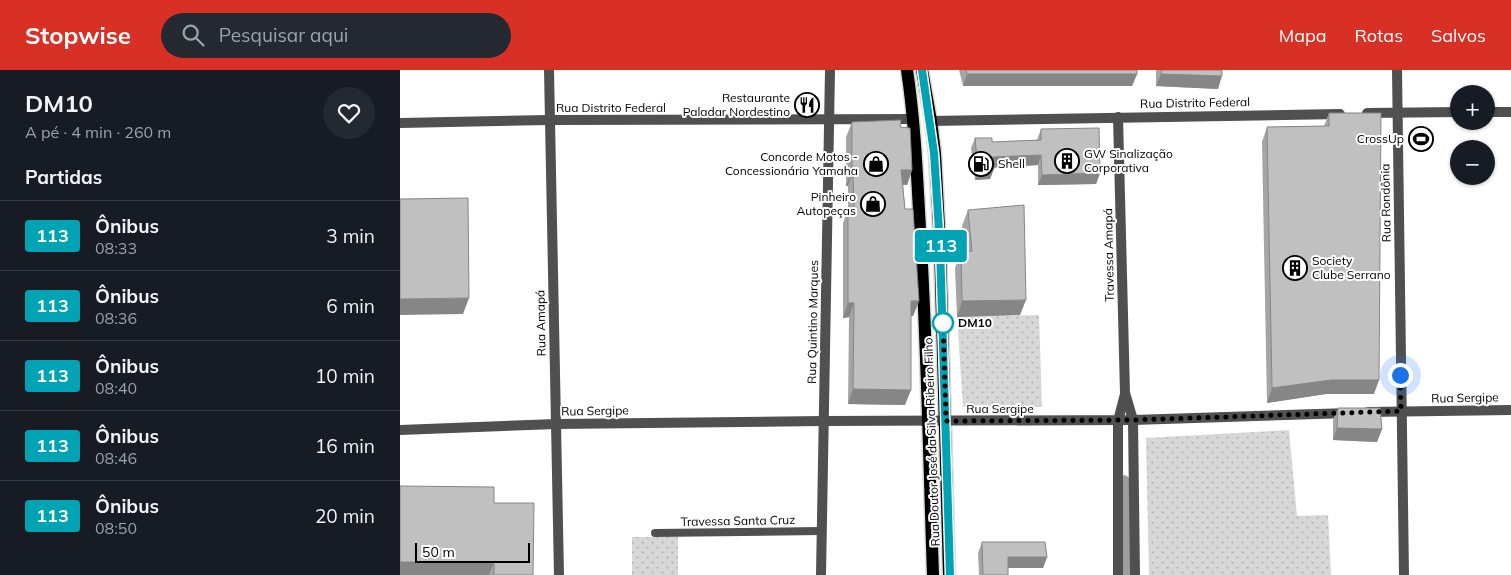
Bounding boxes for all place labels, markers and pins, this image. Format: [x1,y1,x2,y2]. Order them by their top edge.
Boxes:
place label: Restaurante Paladar Nordestino [683,90,790,119]
restaurant icon: Restaurante Paladar Nordestino [794,92,820,118]
sports icon: CrossUp [1408,126,1434,152]
place label: CrossUp [1357,131,1404,146]
place label: GW Sinalização Corporativa [1084,146,1173,175]
building icon: GW Sinalização Corporativa [1054,148,1080,174]
place label: Concorde Motos - Concessionária Yamaha [725,149,858,178]
shop icon: Concorde Motos - Concessionária Yamaha [863,151,889,177]
fuel station icon: Shell [968,151,994,177]
place label: Shell [998,156,1025,171]
place label: Pinheiro Autopeças [796,189,856,218]
shop icon: Pinheiro Autopeças [860,191,886,217]
place label: Society Clube Serrano [1312,253,1391,282]
building icon: Society Clube Serrano [1282,255,1308,281]
marker: DM10 [932,312,954,334]
place label: DM10 [958,315,992,330]

